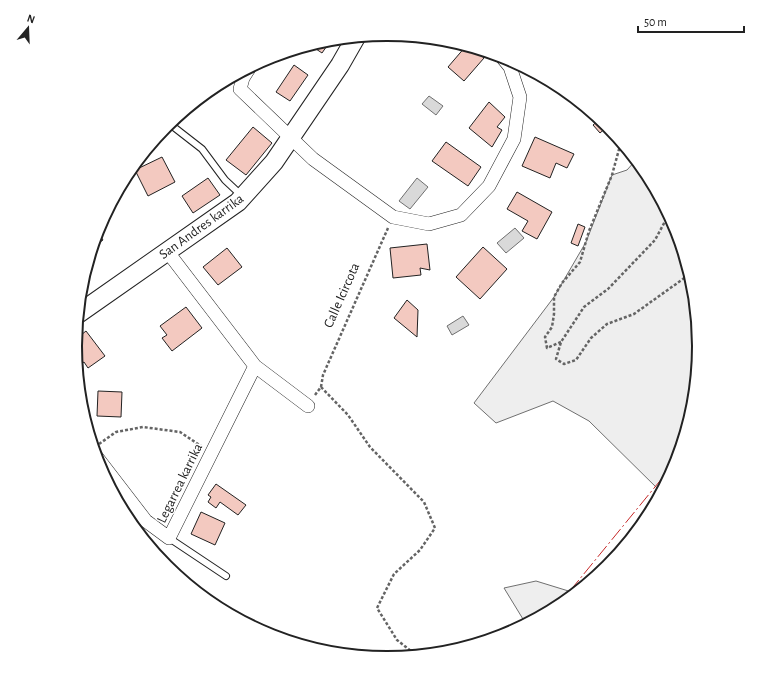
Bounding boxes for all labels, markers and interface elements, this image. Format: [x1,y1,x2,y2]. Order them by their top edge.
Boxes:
north arrow [8,8,48,48]
scale bar [638,8,744,34]
text: N [26,13,37,25]
text: 50 m [644,16,667,28]
street label: San Andres karrika [157,191,247,262]
street label: Calle Icircota [321,260,363,330]
street label: Legarrea karrika [155,441,205,525]

